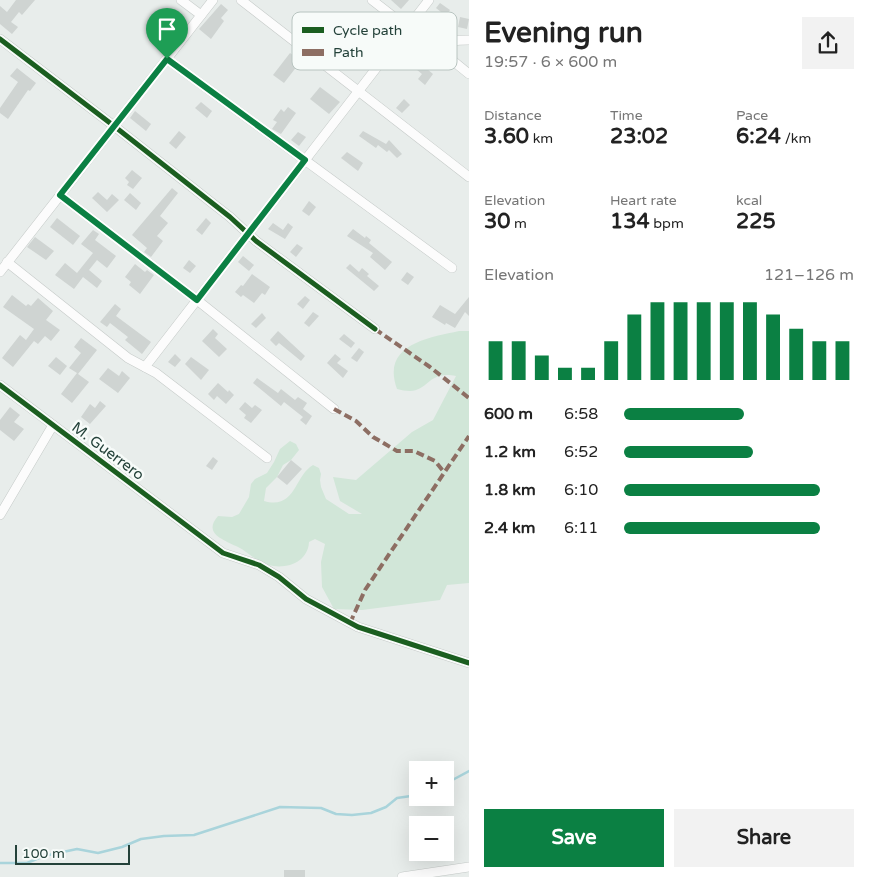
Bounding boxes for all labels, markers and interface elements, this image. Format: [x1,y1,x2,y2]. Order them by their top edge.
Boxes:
pin [146,8,188,59]
legend [292,12,457,70]
icon: arrive [153,15,181,43]
text: Evening run [484,16,643,50]
button: share [802,17,854,69]
text: Cycle path [333,22,402,39]
text: Path [333,44,364,61]
text: 19:57 · 6 × 600 m [484,52,617,72]
text: Distance [484,107,542,124]
text: Time [610,107,643,124]
text: Pace [736,107,768,124]
text: 3.60 [484,124,529,149]
text: 23:02 [610,124,668,149]
text: 6:24 [736,124,781,149]
text: km [529,130,553,147]
text: /km [781,130,811,147]
text: Elevation [484,192,545,209]
text: Heart rate [610,192,677,209]
text: kcal [736,192,762,209]
text: 30 [484,209,510,234]
text: 134 [610,209,650,234]
text: 225 [736,209,776,234]
text: m [510,215,527,232]
text: bpm [650,215,684,232]
text: Elevation [484,265,554,285]
text: 121–126 m [764,265,854,285]
text: 600 m [484,404,533,424]
text: 6:58 [564,404,598,424]
street label: M. Guerrero [68,418,148,484]
text: 1.2 km [484,442,536,462]
text: 6:52 [564,442,598,462]
text: 1.8 km [484,480,536,500]
text: 6:10 [564,480,598,500]
text: 2.4 km [484,518,536,538]
text: 6:11 [564,518,598,538]
map controls [409,761,454,861]
button: + [409,761,454,806]
button: Save [484,809,664,867]
button: Share [674,809,854,867]
button: − [409,816,454,861]
scale bar [15,842,130,865]
text: 100 m [22,845,65,862]

